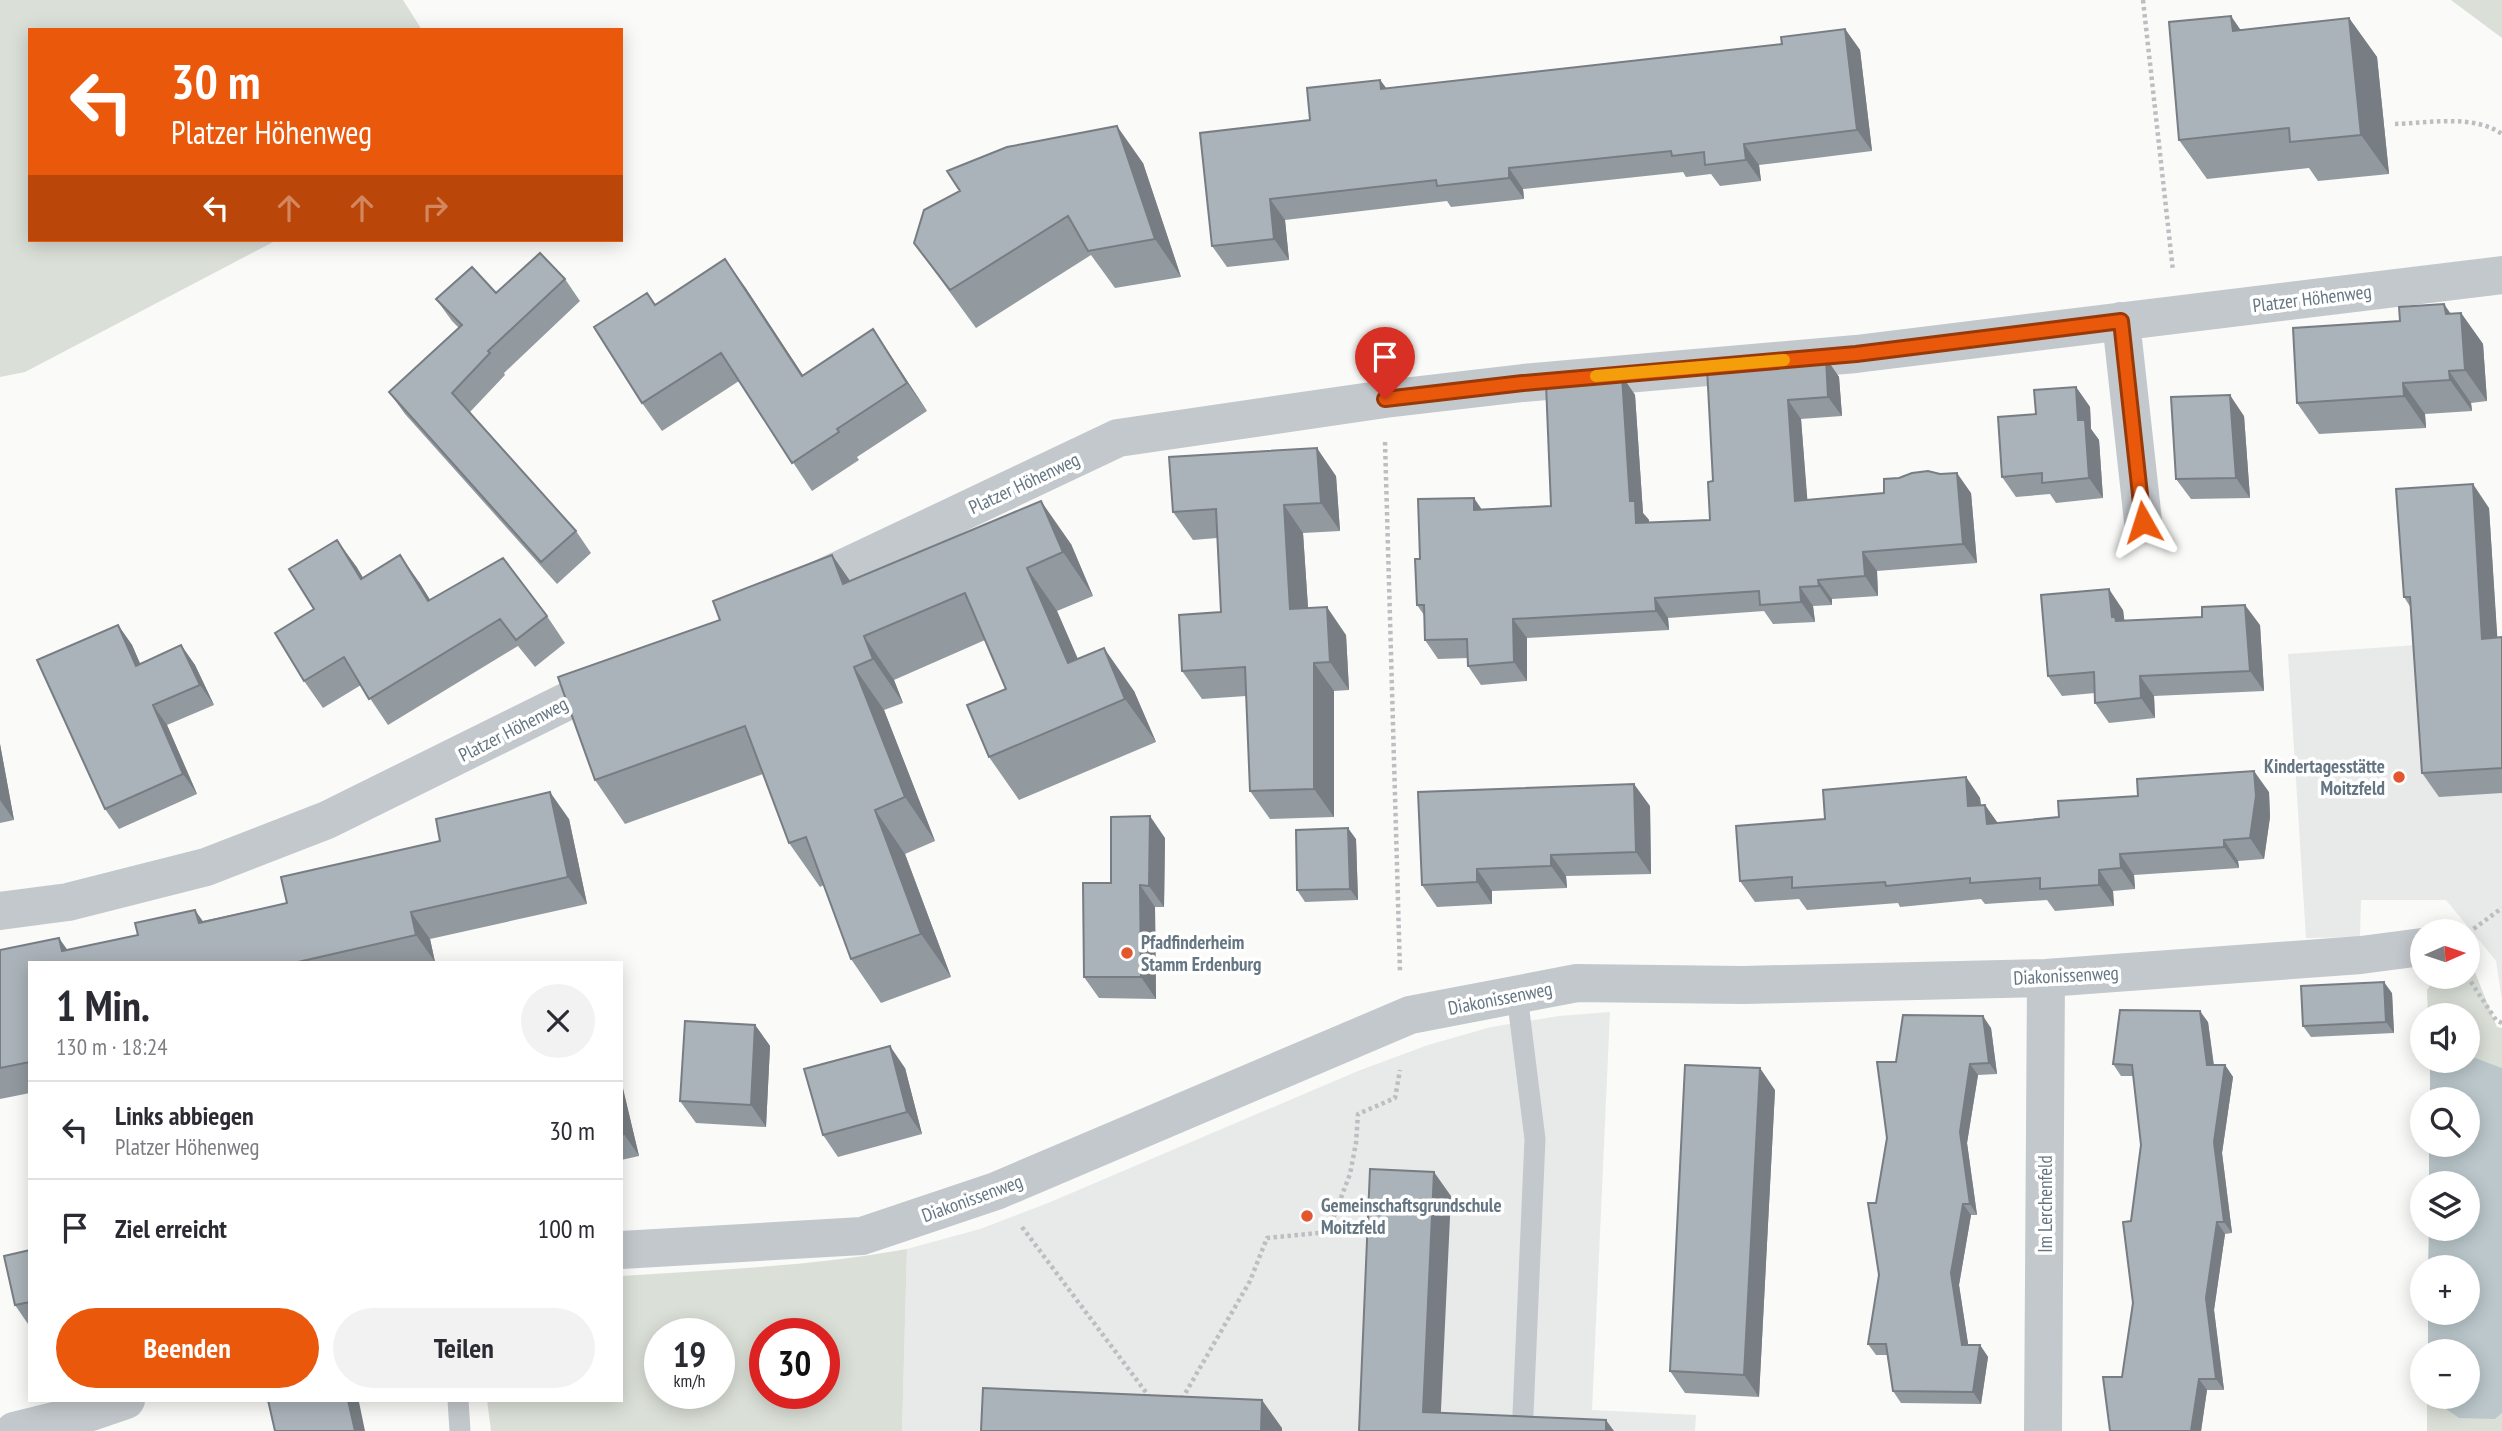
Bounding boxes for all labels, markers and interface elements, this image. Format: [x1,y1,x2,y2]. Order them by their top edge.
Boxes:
text: 30 m [171,49,260,113]
icon: left [56,56,147,147]
text: Platzer Höhenweg [171,111,372,153]
icon: left [197,189,235,227]
icon: ahead [270,189,308,227]
icon: ahead [343,189,381,227]
icon: right [416,189,454,227]
street label: Platzer Höhenweg [2251,279,2373,317]
pin [1355,327,1415,399]
icon: arrive [1366,338,1404,376]
street label: Platzer Höhenweg [965,447,1083,519]
position arrow [2106,485,2180,559]
street label: Platzer Höhenweg [454,691,572,767]
place label: Kindertagesstätte Moitzfeld [2264,754,2385,800]
marker: Kindertagesstätte Moitzfeld [2391,769,2407,785]
north arrow [2410,919,2480,989]
map controls [2410,919,2480,1409]
place label: Pfadfinderheim Stamm Erdenburg [1141,930,1262,976]
marker: Pfadfinderheim Stamm Erdenburg [1119,945,1135,961]
street label: Diakonissenweg [2013,960,2119,990]
street label: Diakonissenweg [1446,976,1554,1020]
text: 1 Min. [56,978,150,1033]
button: close [521,984,595,1058]
button: sound [2410,1003,2480,1073]
text: 130 m · 18:24 [56,1032,168,1061]
button: search [2410,1087,2480,1157]
text: Links abbiegen [115,1099,254,1132]
icon: left [56,1111,94,1149]
text: 30 m [549,1114,595,1147]
text: Platzer Höhenweg [115,1132,260,1161]
street label: Im Lerchenfeld [2033,1155,2057,1253]
street label: Diakonissenweg [918,1169,1026,1227]
button: layers [2410,1171,2480,1241]
place label: Gemeinschaftsgrundschule Moitzfeld [1321,1193,1502,1239]
marker: Gemeinschaftsgrundschule Moitzfeld [1299,1208,1315,1224]
icon: arrive [56,1209,94,1247]
text: Ziel erreicht [115,1212,227,1245]
text: 100 m [537,1212,595,1245]
button: + [2410,1255,2480,1325]
button: Beenden [56,1308,319,1388]
button: Teilen [333,1308,595,1388]
speed limit sign: 30 [749,1318,840,1409]
text: 19 [673,1331,706,1377]
button: − [2410,1339,2480,1409]
text: km/h [674,1369,705,1392]

